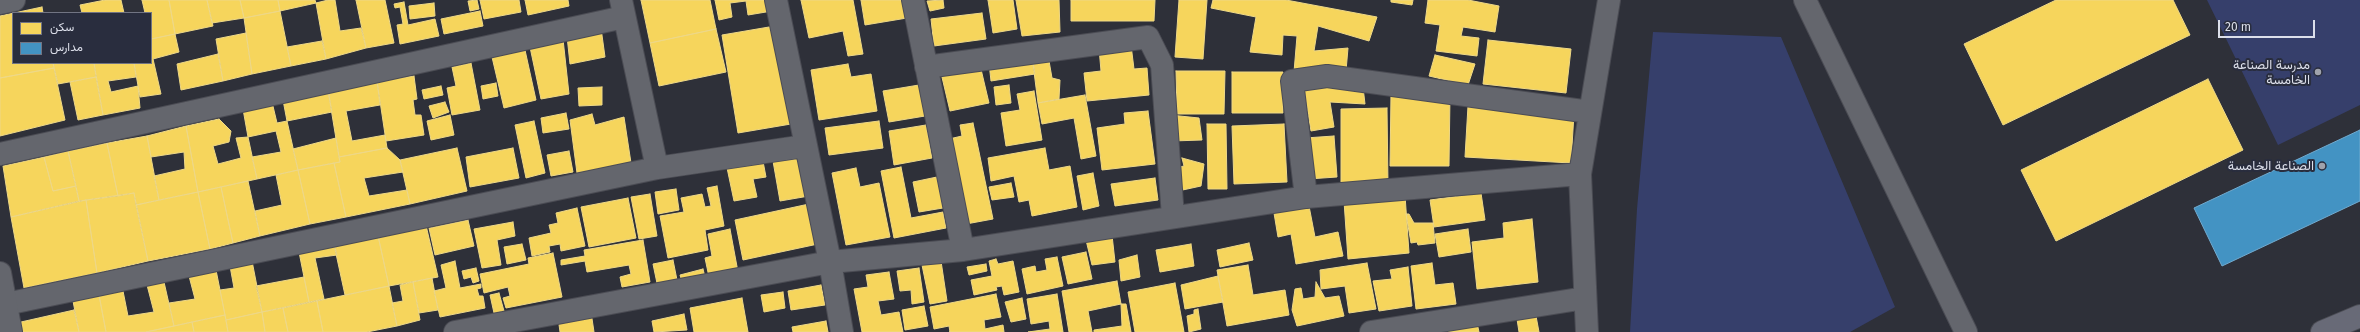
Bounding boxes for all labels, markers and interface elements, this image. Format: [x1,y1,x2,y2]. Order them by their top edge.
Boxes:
legend [12,12,152,64]
scale bar [2220,12,2317,38]
text: سكن [50,20,74,34]
text: 20 m [2225,20,2251,34]
text: مدارس [50,40,83,54]
place label: مدرسة الصناعة الخامسة [2233,57,2310,88]
marker: مدرسة الصناعة الخامسة [2313,67,2323,77]
place label: الصناعة الخامسة [2228,158,2314,174]
marker: الصناعة الخامسة [2317,161,2327,171]

